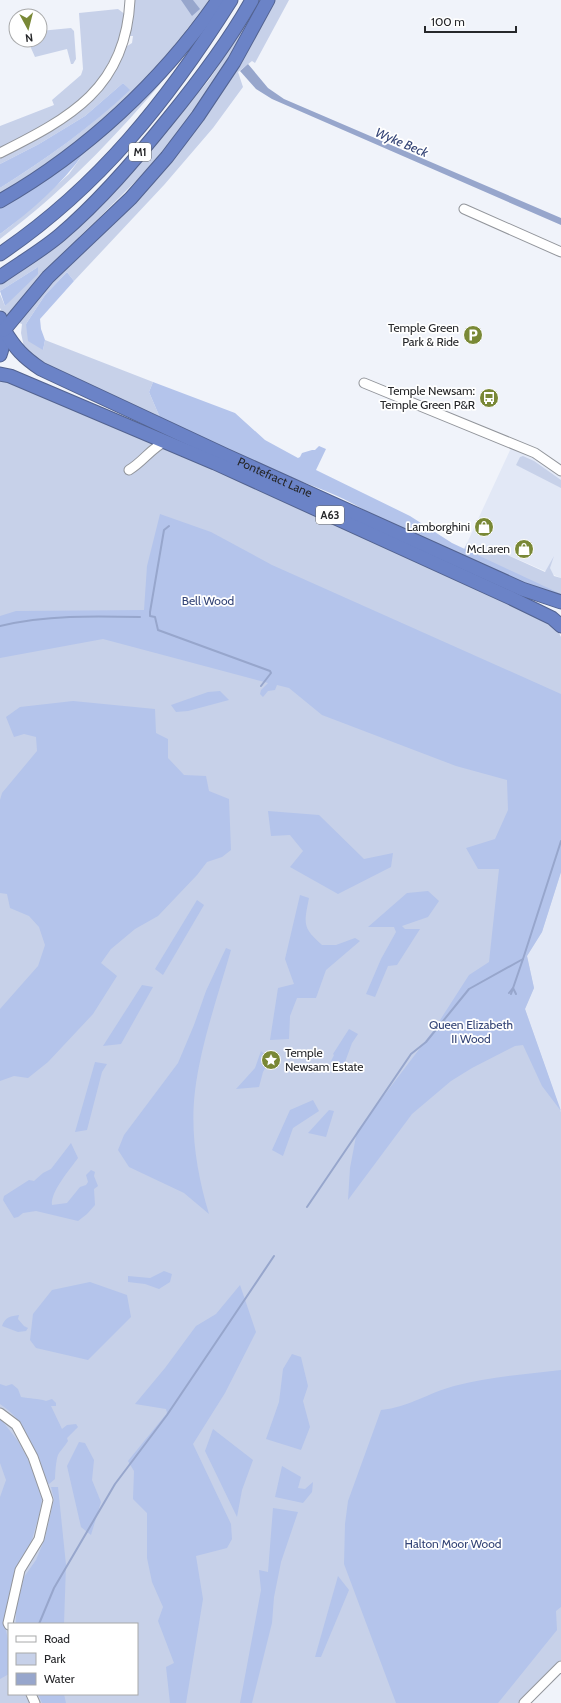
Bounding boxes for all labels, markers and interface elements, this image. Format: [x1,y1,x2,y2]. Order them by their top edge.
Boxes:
north arrow [8,8,48,48]
scale bar [425,8,516,34]
text: 100 m [431,14,465,29]
text: N [25,31,34,45]
water label: Wyke Beck [373,124,431,160]
road number: M1 [129,143,151,161]
place label: Temple Green Park & Ride [388,320,459,349]
parking icon: Temple Green Park & Ride [462,324,484,346]
place label: Temple Newsam: Temple Green P&R [380,383,476,412]
bus stop icon: Temple Newsam: Temple Green P&R [478,387,500,409]
street label: Pontefract Lane [235,454,315,500]
road number: A63 [316,506,344,524]
shop icon: Lamborghini [473,516,495,538]
place label: Lamborghini [406,519,470,534]
shop icon: McLaren [513,538,535,560]
place label: McLaren [467,541,510,556]
park label: Bell Wood [182,593,234,608]
park label: Queen Elizabeth II Wood [429,1017,513,1046]
place label: Temple Newsam Estate [285,1045,363,1074]
place icon: Temple Newsam Estate [260,1049,282,1071]
park label: Halton Moor Wood [405,1536,501,1551]
legend [8,1623,138,1695]
text: Road [44,1631,70,1646]
text: Park [44,1651,66,1666]
text: Water [44,1671,75,1686]

